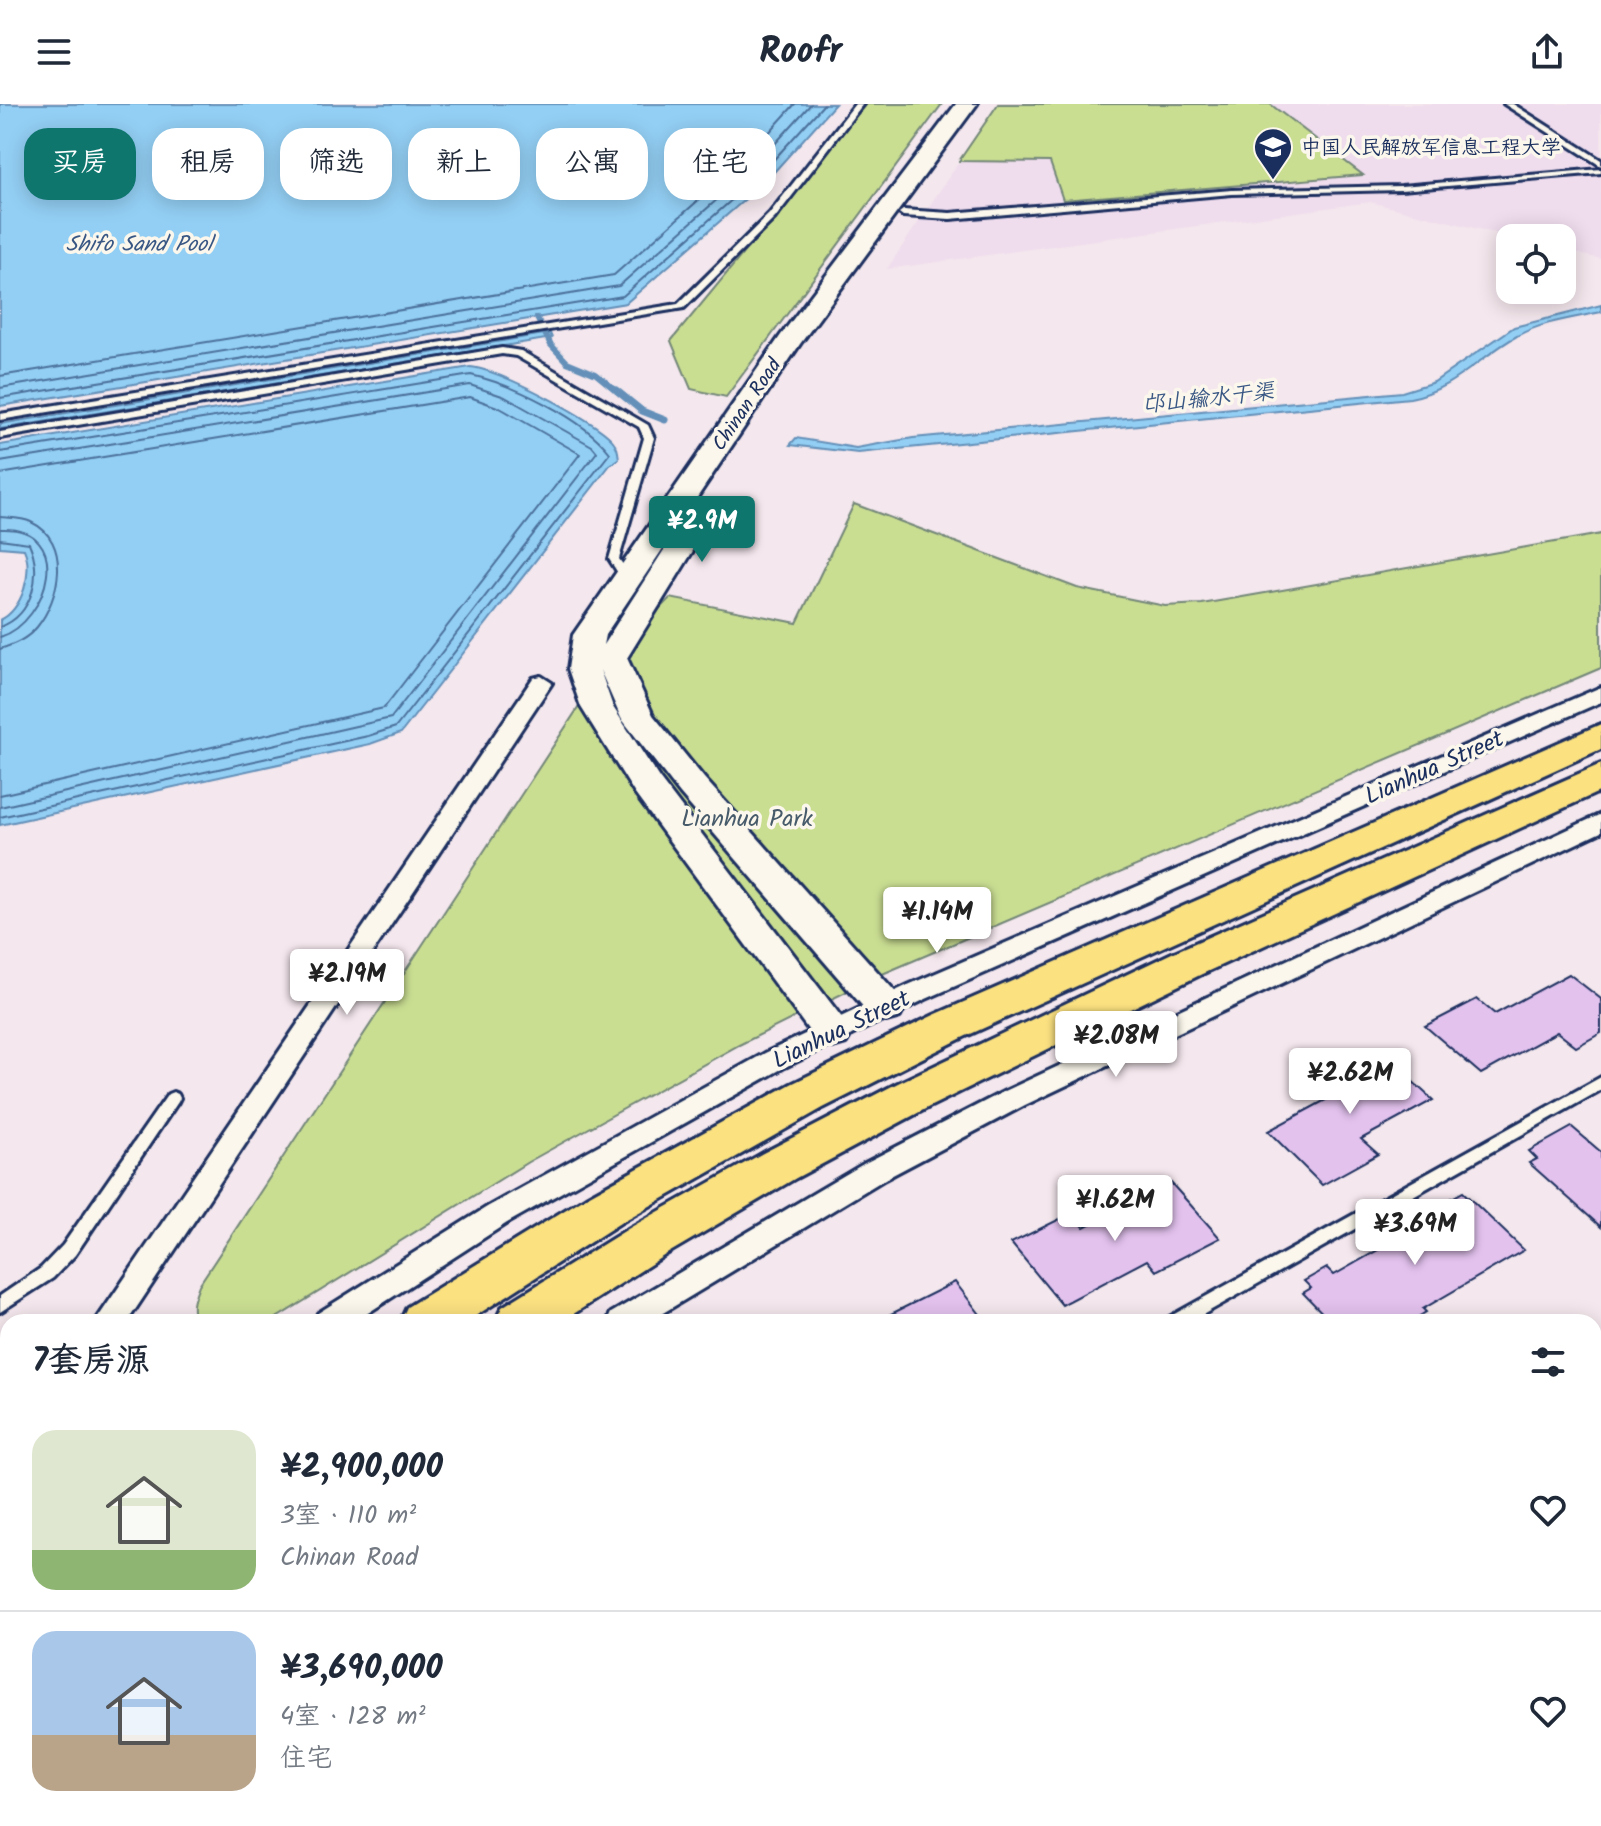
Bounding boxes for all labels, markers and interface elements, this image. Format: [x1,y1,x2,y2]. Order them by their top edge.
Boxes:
text: Roofr [759,24,842,81]
icon: menu [32,30,76,74]
icon: share [1525,30,1569,74]
school or university icon: 中国人民解放军信息工程大学 [1252,126,1294,181]
chip: 买房 [24,128,136,200]
chip: 租房 [152,128,264,200]
chip: 筛选 [280,128,392,200]
chip: 新上 [408,128,520,200]
chip: 公寓 [536,128,648,200]
chip: 住宅 [664,128,776,200]
place label: 中国人民解放军信息工程大学 [1301,133,1561,165]
map controls [1496,224,1576,304]
button: locate [1496,224,1576,304]
water label: Shifo Sand Pool [66,228,217,263]
street label: Chinan Road [705,351,791,458]
water label: 邙山输水干渠 [1141,375,1278,424]
pin: ¥2.9M [646,496,758,564]
text: ¥2.9M [667,501,737,543]
street label: Lianhua Street [1359,720,1511,816]
park label: Lianhua Park [681,800,814,839]
pin: ¥1.14M [872,887,1002,955]
text: ¥1.14M [901,892,973,934]
pin: ¥2.19M [282,949,412,1017]
text: ¥2.19M [308,954,386,996]
street label: Lianhua Street [766,980,918,1081]
pin: ¥2.08M [1051,1011,1181,1079]
text: ¥2.08M [1073,1016,1159,1058]
pin: ¥2.62M [1285,1048,1415,1116]
text: ¥2.62M [1307,1053,1393,1095]
pin: ¥1.62M [1050,1175,1180,1243]
text: ¥1.62M [1076,1180,1154,1222]
pin: ¥3.69M [1350,1199,1480,1267]
text: ¥3.69M [1373,1204,1457,1246]
text: 7套房源 [32,1335,150,1389]
icon: filters [1526,1340,1570,1384]
text: ¥2,900,000 [280,1441,443,1495]
icon: home [96,1462,192,1558]
icon: heart [1526,1488,1570,1532]
text: 3室 · 110 m² [280,1495,416,1537]
text: Chinan Road [280,1537,418,1579]
text: ¥3,690,000 [280,1642,443,1696]
icon: home [96,1663,192,1759]
icon: heart [1526,1689,1570,1733]
text: 4室 · 128 m² [280,1696,425,1738]
text: 住宅 [280,1738,332,1780]

